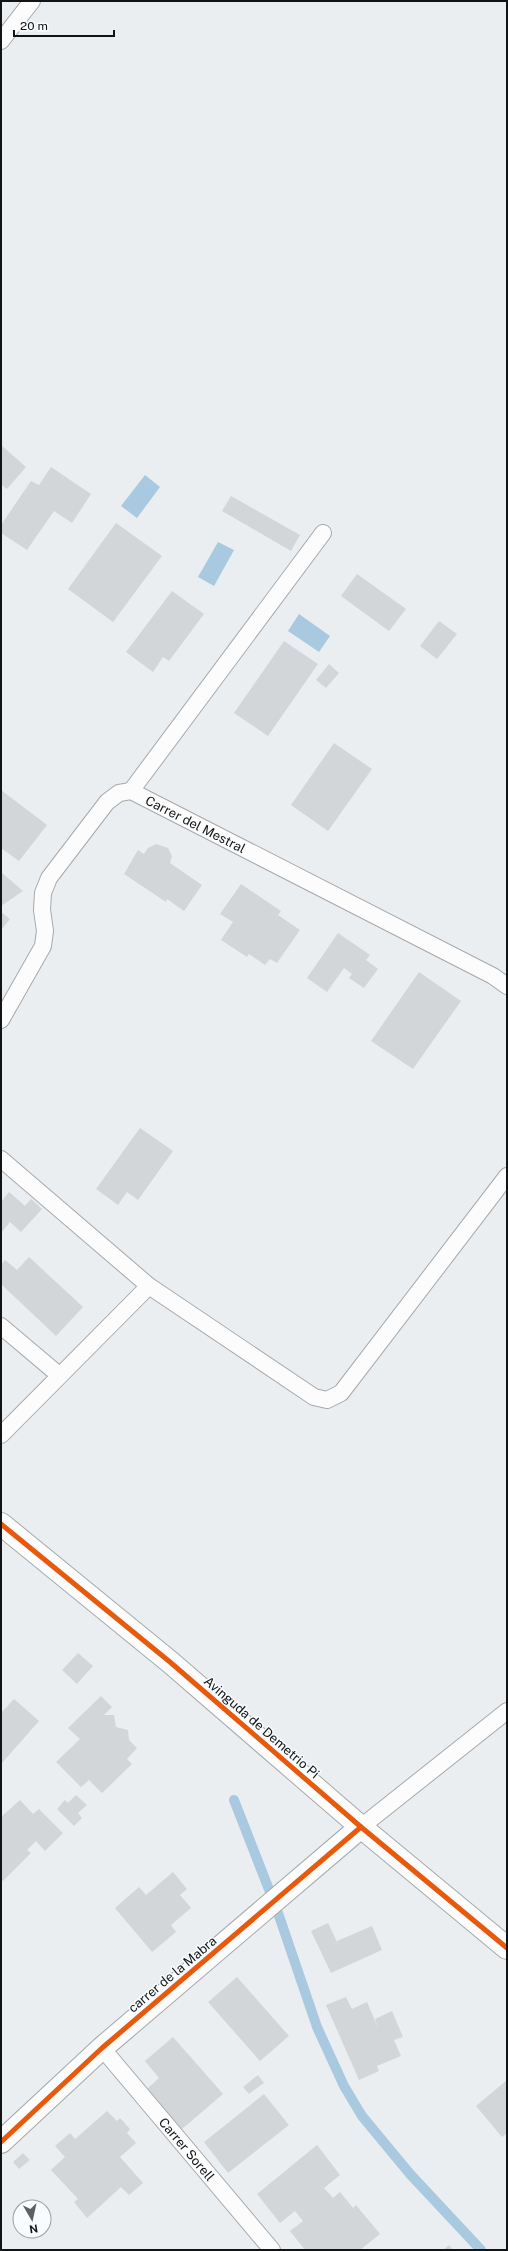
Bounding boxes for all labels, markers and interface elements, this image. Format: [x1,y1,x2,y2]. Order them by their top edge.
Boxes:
scale bar [14,12,114,38]
text: 20 m [20,19,48,33]
street label: Carrer del Mestral [143,793,248,856]
street label: Avinguda de Demetrio Pi [201,1673,322,1781]
street label: carrer de la Mabra [125,1933,219,2016]
street label: Carrer Sorell [156,2115,217,2184]
north arrow [12,2199,52,2239]
text: N [28,2222,39,2235]

